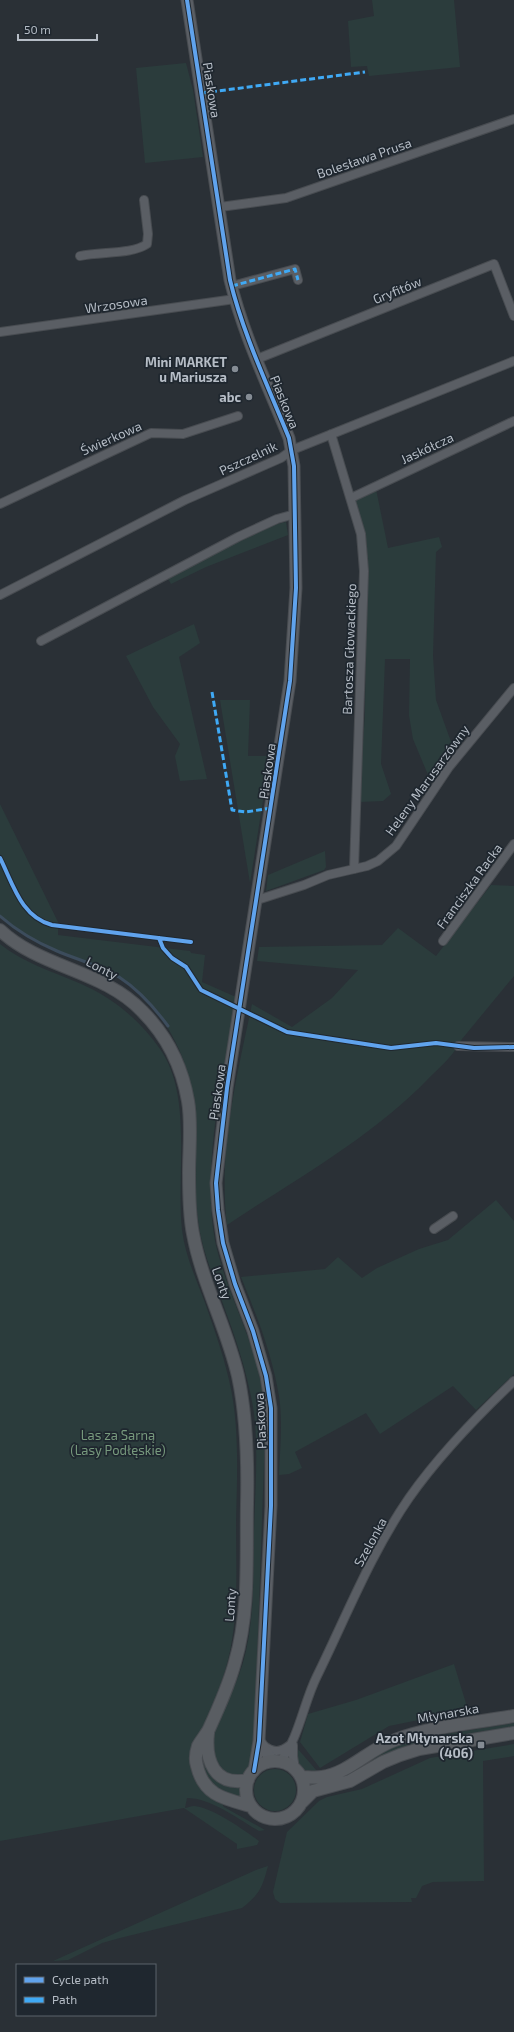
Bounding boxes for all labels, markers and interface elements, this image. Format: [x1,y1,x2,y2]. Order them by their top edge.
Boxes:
scale bar [18,16,97,42]
text: 50 m [24,22,51,36]
street label: Piaskowa [200,61,224,119]
street label: Bolesława Prusa [315,134,413,182]
street label: Gryfitów [370,273,424,307]
street label: Wrzosowa [84,292,148,316]
place label: Mini MARKET u Mariusza [145,354,227,385]
marker: Mini MARKET u Mariusza [230,364,240,374]
street label: Piaskowa [267,373,303,431]
place label: abc [219,389,241,405]
marker: abc [244,392,254,402]
street label: Świerkowa [78,417,144,459]
street label: Jaskółcza [398,429,456,467]
street label: Pszczelnik [216,437,280,478]
street label: Bartosza Głowackiego [339,583,359,715]
street label: Heleny Marusarzówny [382,721,473,838]
street label: Piaskowa [255,742,279,800]
street label: Franciszka Racka [433,840,505,932]
street label: Lonty [83,953,121,983]
street label: Piaskowa [205,1063,229,1121]
street label: Lonty [209,1265,235,1302]
street label: Piaskowa [251,1393,269,1449]
park label: Las za Sarną (Lasy Podłęskie) [70,1427,166,1458]
street label: Szelonka [350,1515,390,1569]
street label: Lonty [221,1588,239,1622]
street label: Młynarska [416,1700,480,1726]
place label: Azot Młynarska (406) [376,1730,473,1761]
marker: Azot Młynarska (406) [476,1740,486,1750]
legend [16,1964,156,2016]
text: Cycle path [52,1972,109,1986]
text: Path [52,1992,77,2006]

